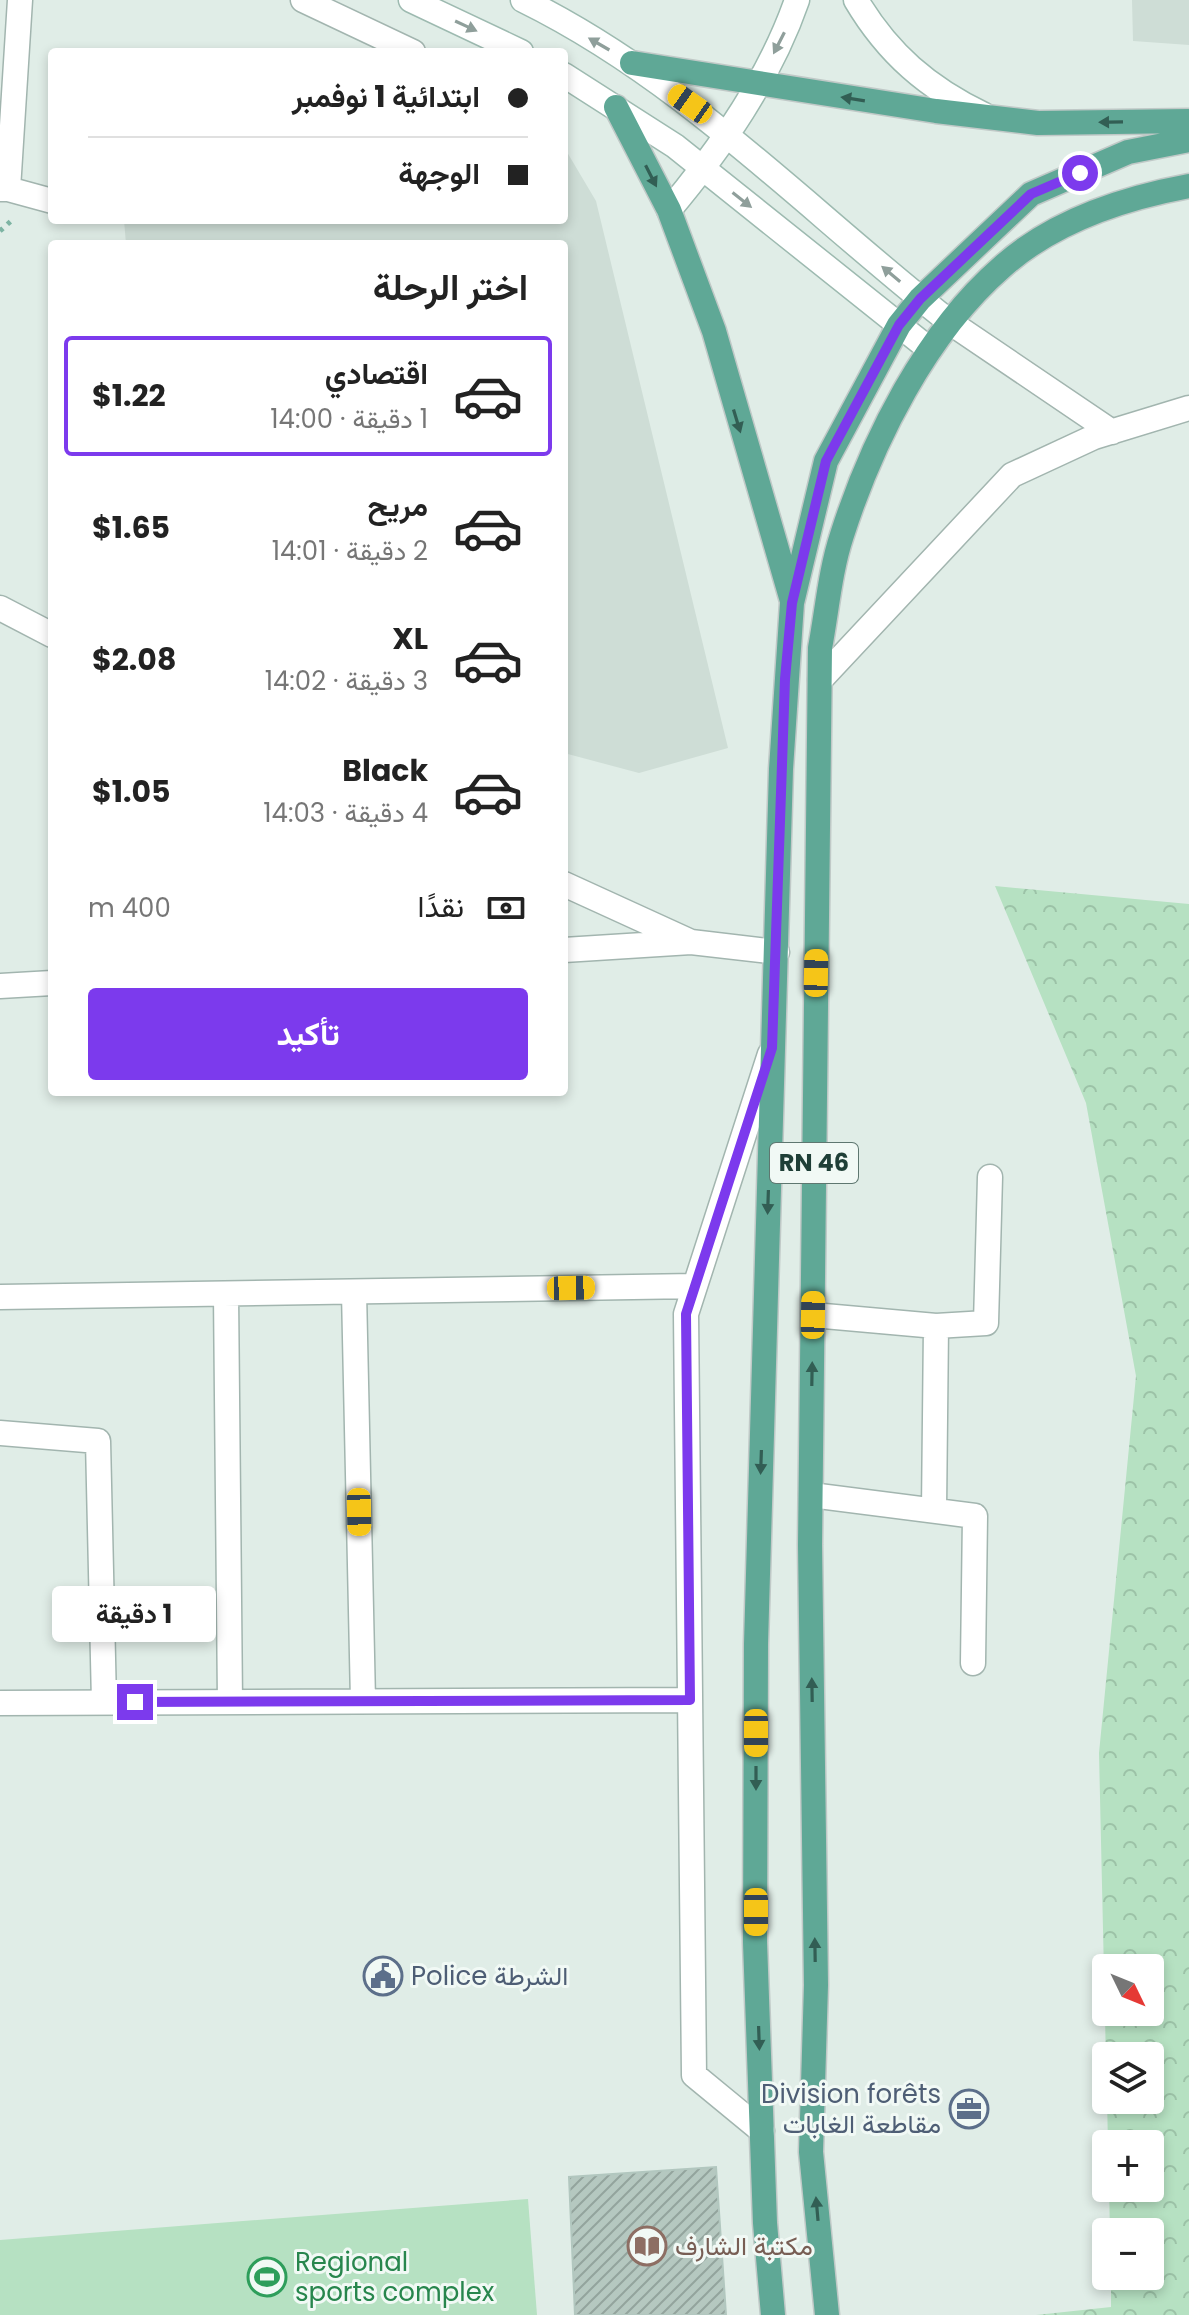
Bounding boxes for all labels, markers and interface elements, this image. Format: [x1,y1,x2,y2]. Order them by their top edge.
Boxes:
one-way arrow [454,19,477,33]
one-way arrow [773,31,786,54]
one-way arrow [588,37,610,51]
text: ابتدائية 1 نوفمبر [292,75,480,118]
car [663,80,717,128]
one-way arrow [840,92,865,105]
one-way arrow [1098,116,1123,128]
text: الوجهة [398,152,480,195]
route start [1062,155,1098,191]
one-way arrow [645,165,658,188]
one-way arrow [732,192,752,208]
text: اختر الرحلة [373,262,528,313]
one-way arrow [881,266,901,283]
text: اقتصادي [325,352,428,395]
icon: car [452,360,524,432]
text: $1.22 [92,374,166,417]
text: 1 دقيقة · 14:00 [270,401,428,437]
one-way arrow [731,409,744,433]
text: مريح [368,484,428,527]
icon: car [452,492,524,564]
text: $1.65 [92,506,170,549]
text: 2 دقيقة · 14:01 [272,533,428,569]
text: XL [392,617,428,660]
icon: car [452,624,524,696]
text: $2.08 [92,638,176,681]
text: 3 دقيقة · 14:02 [265,663,428,699]
text: Black [342,749,428,792]
icon: car [452,756,524,828]
text: $1.05 [92,770,171,813]
text: 4 دقيقة · 14:03 [263,795,428,831]
text: نقدًا [418,885,464,928]
icon: cash [484,886,528,930]
text: 400 m [88,890,171,926]
car [804,949,828,997]
button: تأكيد [88,988,528,1080]
road number: RN 46 [770,1143,858,1183]
one-way arrow [762,1190,774,1215]
car [547,1276,595,1300]
car [801,1291,825,1339]
one-way arrow [806,1361,818,1386]
one-way arrow [755,1450,768,1475]
car [347,1488,371,1536]
callout: 1 دقيقة [53,1586,217,1642]
text: 1 دقيقة [96,1596,172,1632]
one-way arrow [806,1677,818,1702]
route end [117,1684,153,1720]
car [744,1709,768,1757]
one-way arrow [750,1766,762,1791]
car [744,1888,768,1936]
one-way arrow [809,1937,822,1962]
north arrow [1092,1954,1164,2026]
map controls [1092,1954,1164,2290]
public building icon: Police الشرطة [362,1955,404,1997]
place label: Police الشرطة [411,1958,568,1994]
one-way arrow [752,2026,765,2051]
button: layers [1092,2042,1164,2114]
place label: Division forêts مقاطعة الغابات [761,2076,941,2142]
office icon: Division forêts مقاطعة الغابات [948,2088,990,2130]
button: + [1092,2130,1164,2202]
one-way arrow [810,2197,823,2222]
button: − [1092,2218,1164,2290]
library icon: مكتبة الشارف [626,2225,668,2267]
place label: مكتبة الشارف [675,2228,813,2264]
place label: Regional sports complex [295,2244,495,2310]
sports icon: Regional sports complex [246,2256,288,2298]

